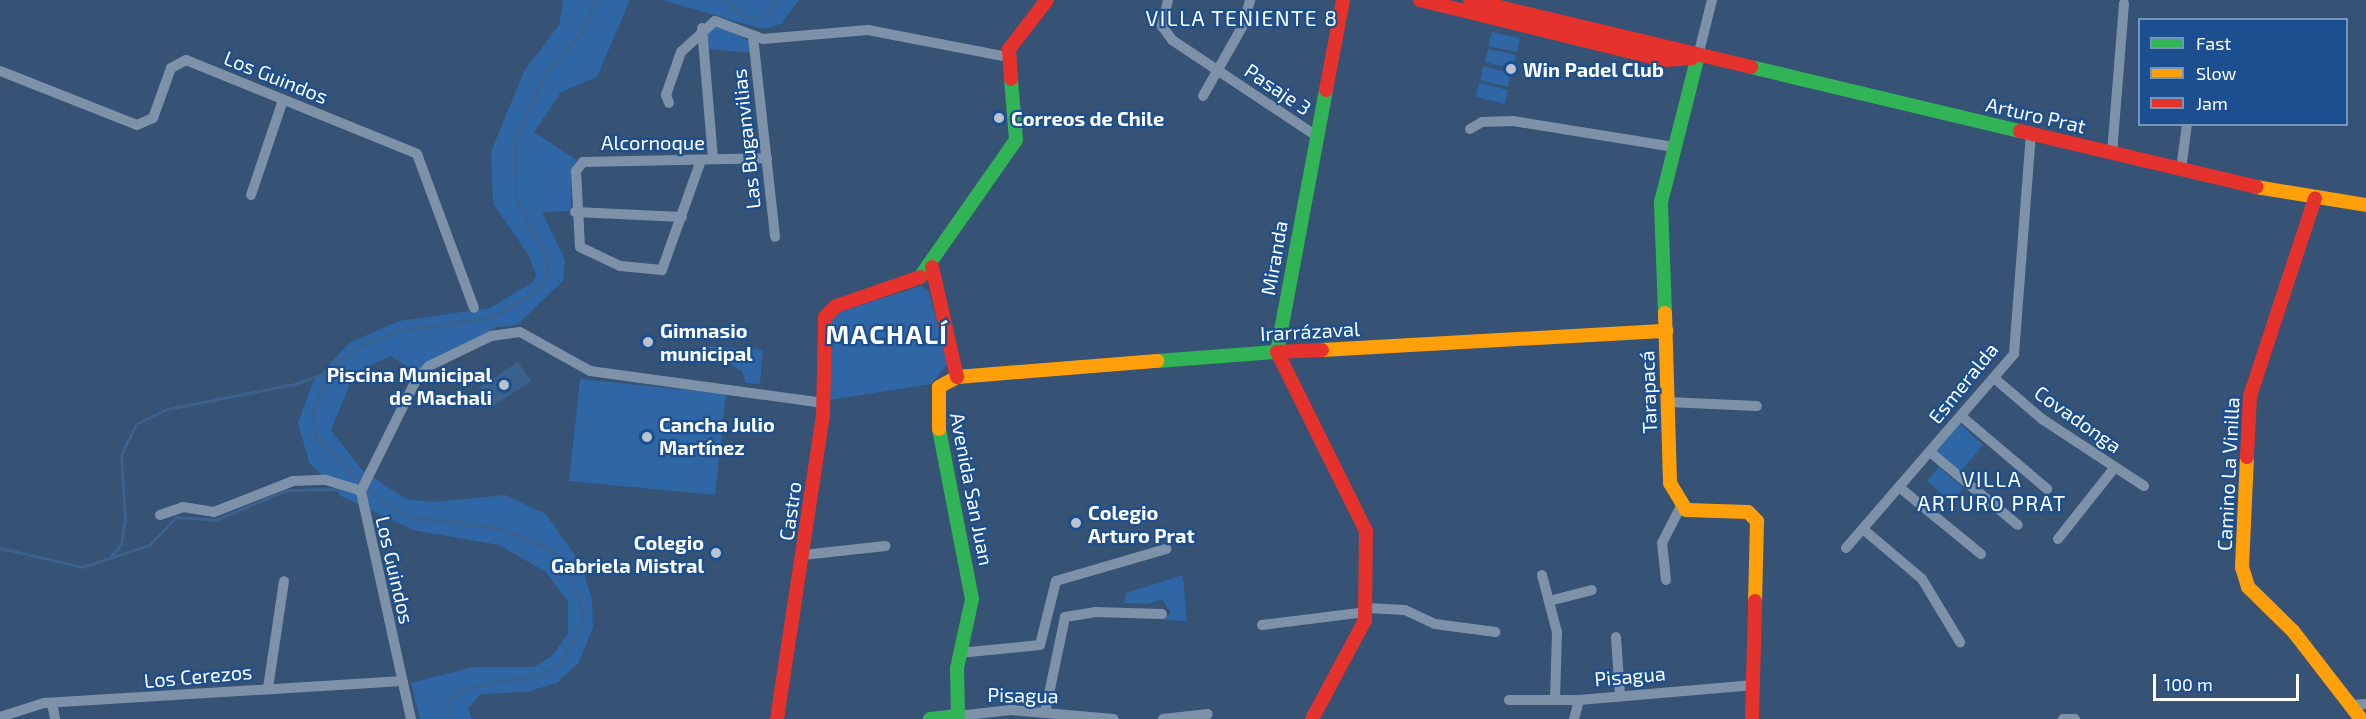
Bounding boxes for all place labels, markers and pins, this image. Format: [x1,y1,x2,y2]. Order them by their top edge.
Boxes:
place label: Win Padel Club [1523,57,1664,81]
marker: Win Padel Club [1504,62,1518,76]
place label: Correos de Chile [1011,106,1164,130]
marker: Correos de Chile [992,111,1006,125]
place label: Gimnasio municipal [660,318,753,365]
marker: Gimnasio municipal [641,335,655,349]
place label: Piscina Municipal de Machali [327,362,492,409]
marker: Piscina Municipal de Machali [497,378,511,392]
place label: Cancha Julio Martínez [659,413,775,460]
marker: Cancha Julio Martínez [640,430,654,444]
place label: Colegio Arturo Prat [1088,500,1195,547]
marker: Colegio Arturo Prat [1069,516,1083,530]
place label: Colegio Gabriela Mistral [551,530,704,577]
marker: Colegio Gabriela Mistral [709,546,723,560]

